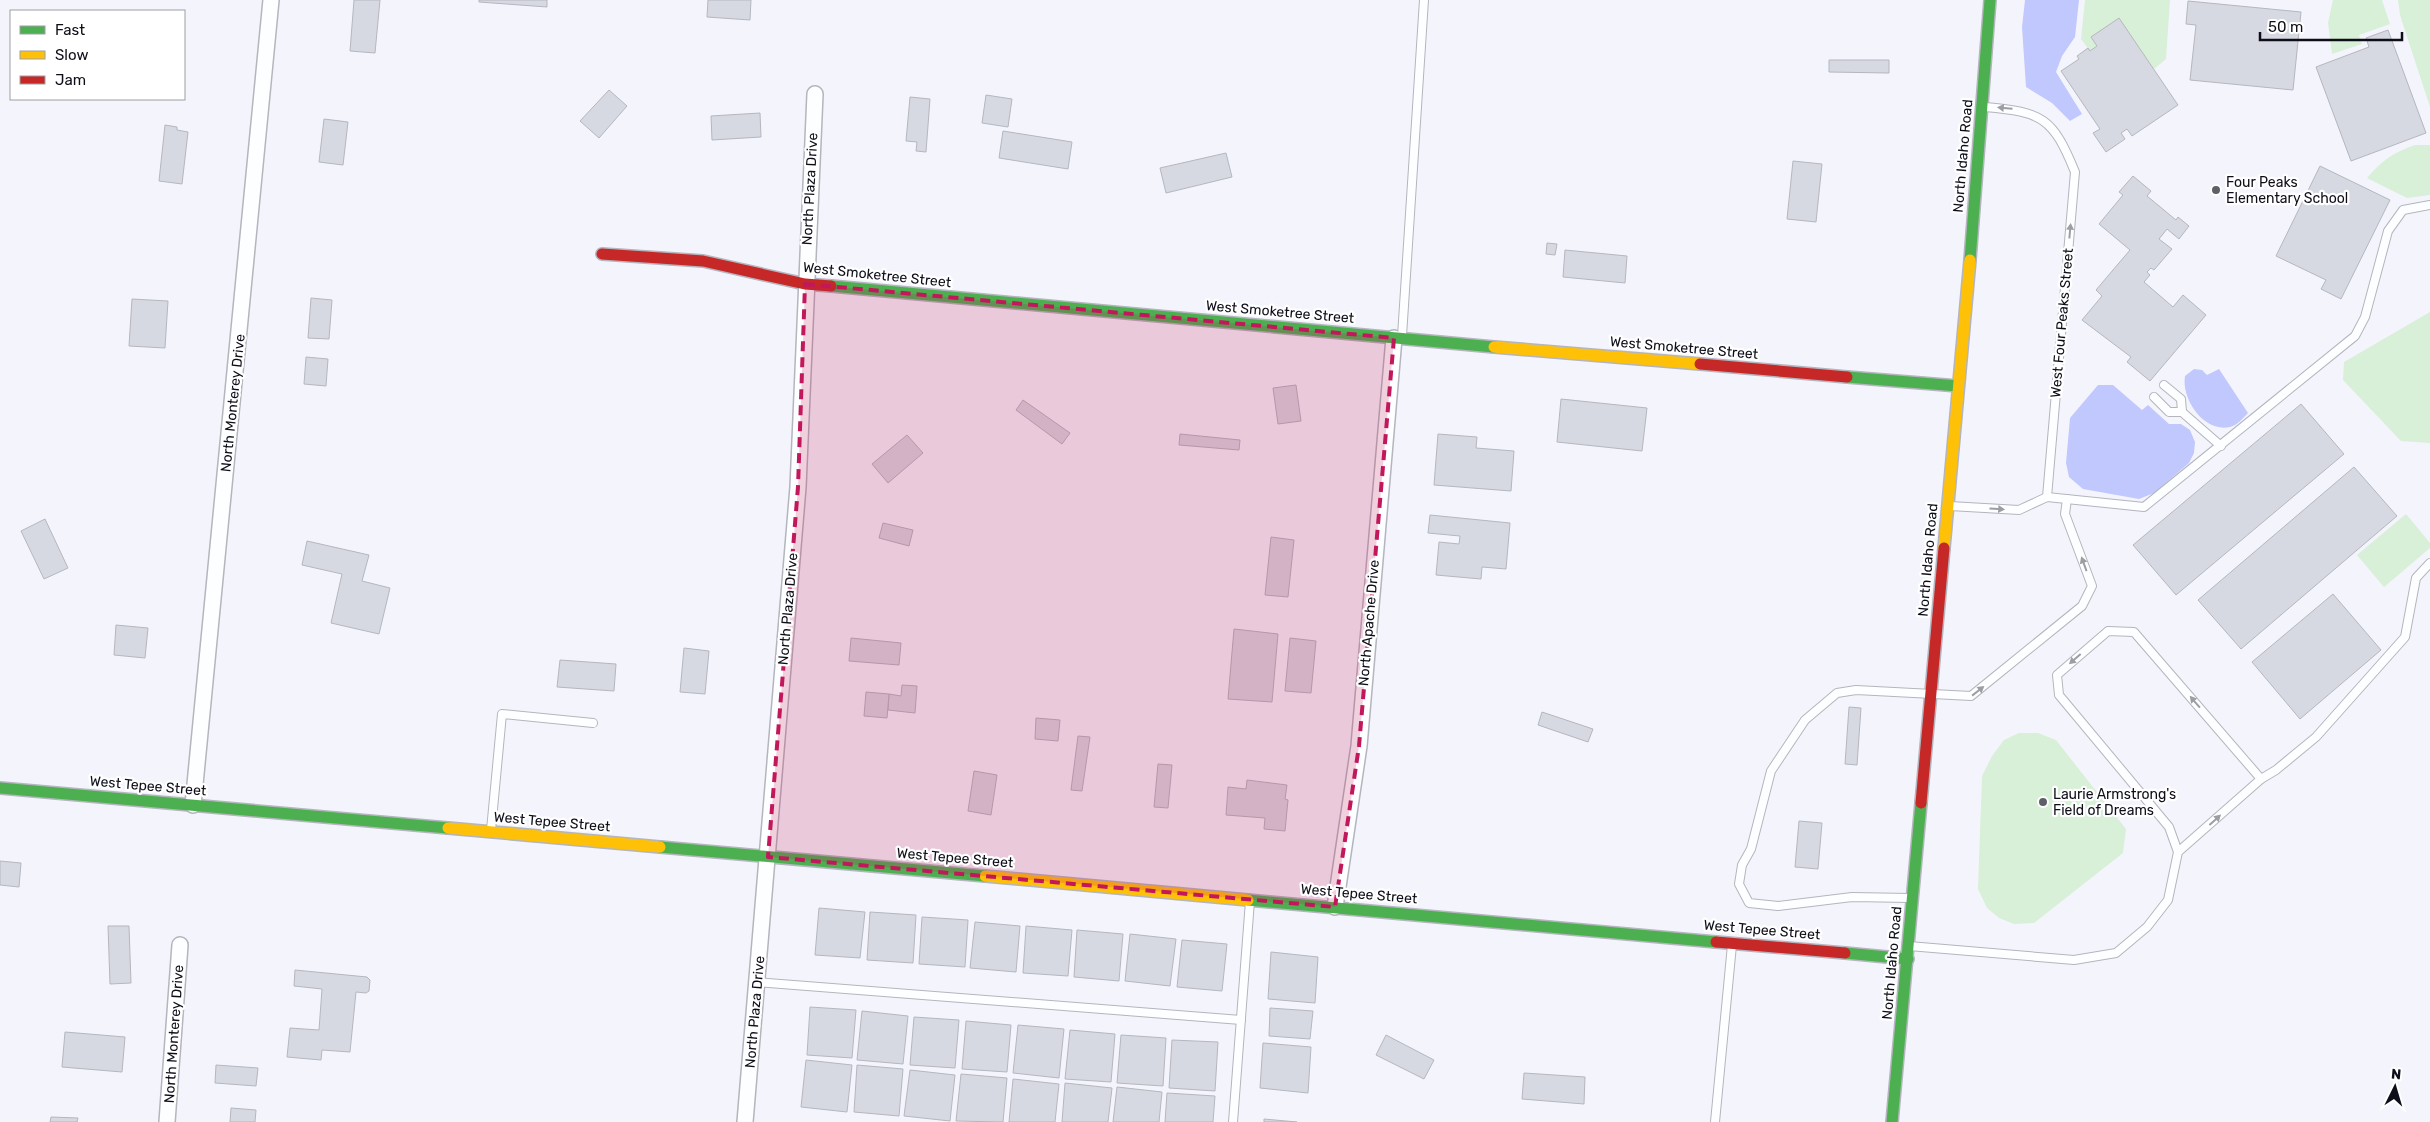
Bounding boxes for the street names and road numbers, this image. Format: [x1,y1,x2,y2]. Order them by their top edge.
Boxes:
street label: North Idaho Road [1950,99,1976,213]
street label: North Plaza Drive [799,132,821,246]
street label: West Four Peaks Street [2047,247,2077,399]
street label: West Smoketree Street [802,259,952,291]
street label: West Smoketree Street [1205,297,1355,327]
street label: North Monterey Drive [217,333,249,473]
street label: West Smoketree Street [1609,333,1759,363]
street label: North Idaho Road [1915,503,1941,617]
street label: North Plaza Drive [775,552,801,666]
street label: North Apache Drive [1355,559,1383,687]
street label: West Tepee Street [89,772,208,800]
street label: West Tepee Street [493,808,612,836]
street label: West Tepee Street [896,844,1015,872]
street label: West Tepee Street [1300,880,1419,908]
street label: North Idaho Road [1879,906,1905,1020]
street label: West Tepee Street [1703,916,1822,944]
street label: North Plaza Drive [742,955,768,1069]
street label: North Monterey Drive [161,964,187,1104]

